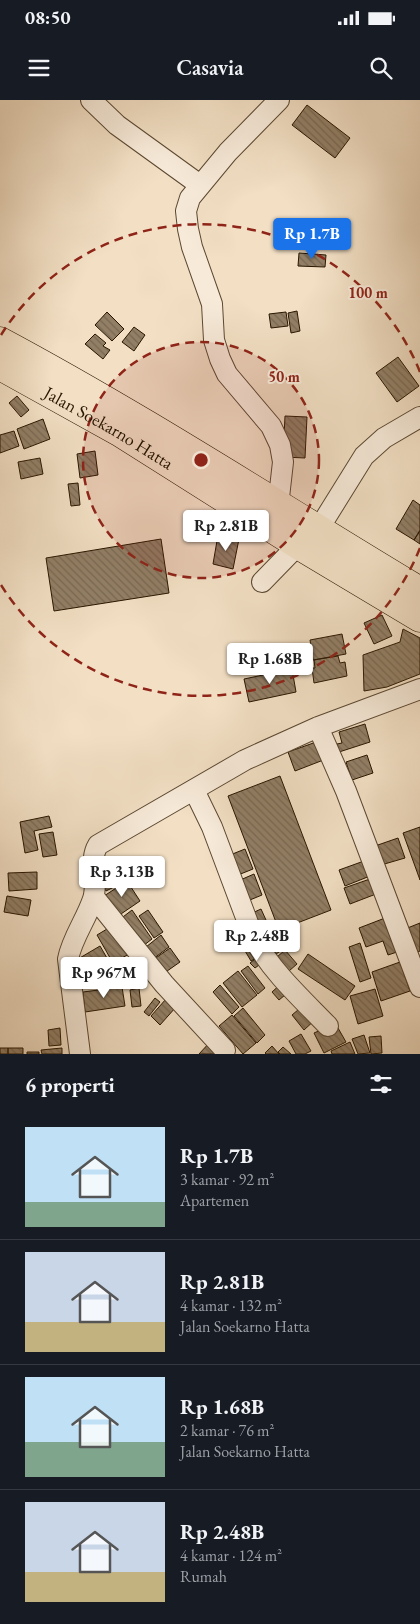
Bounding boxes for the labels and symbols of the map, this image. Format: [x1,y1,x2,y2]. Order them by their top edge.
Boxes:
pin: Rp 1.7B [266,218,358,260]
text: 100 m [348,283,388,302]
text: 50 m [268,367,300,386]
street label: Jalan Soekarno Hatta [38,380,179,475]
centre of rings [192,451,210,469]
pin: Rp 2.81B [174,510,278,552]
pin: Rp 1.68B [218,642,322,685]
pin: Rp 3.13B [70,856,174,898]
pin: Rp 2.48B [205,920,309,962]
pin: Rp 967M [58,956,150,999]

